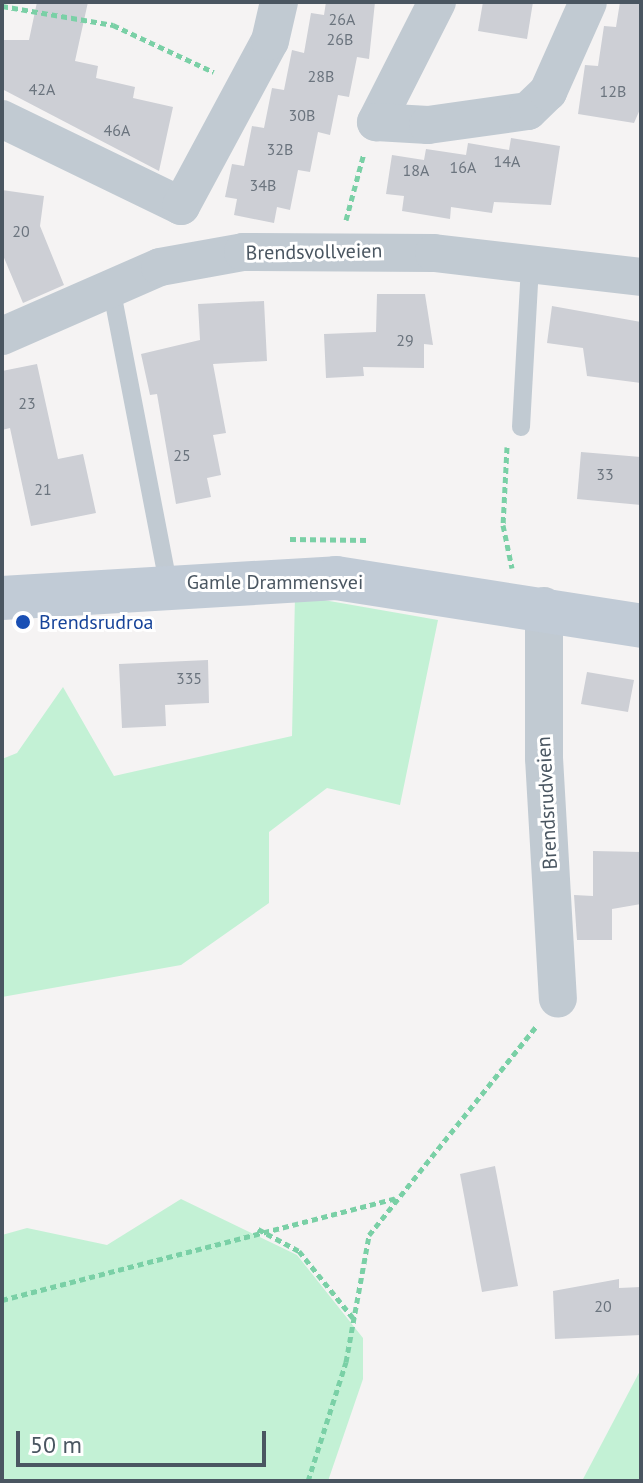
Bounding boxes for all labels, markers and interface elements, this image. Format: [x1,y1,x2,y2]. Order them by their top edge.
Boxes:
house number: 26A [329,9,355,29]
house number: 26B [327,29,353,49]
house number: 28B [308,66,334,86]
house number: 42A [29,79,55,99]
house number: 12B [600,81,626,101]
house number: 30B [289,105,315,125]
house number: 46A [104,120,130,140]
house number: 32B [267,139,293,159]
house number: 14A [494,151,520,171]
house number: 16A [450,157,476,177]
house number: 18A [403,160,429,180]
house number: 34B [250,175,276,195]
house number: 20 [12,221,30,241]
street label: Brendsvollveien [245,239,383,265]
house number: 29 [396,330,414,350]
house number: 23 [18,393,36,413]
house number: 25 [173,445,191,465]
house number: 33 [596,464,614,484]
house number: 21 [34,479,52,499]
street label: Gamle Drammensvei [187,570,363,594]
place label: Brendsrudroa [39,610,154,634]
marker: Brendsrudroa [14,613,32,631]
house number: 335 [176,668,202,688]
street label: Brendsrudveien [532,736,562,870]
house number: 20 [594,1296,612,1316]
scale bar [20,1415,270,1465]
text: 50 m [30,1429,82,1460]

